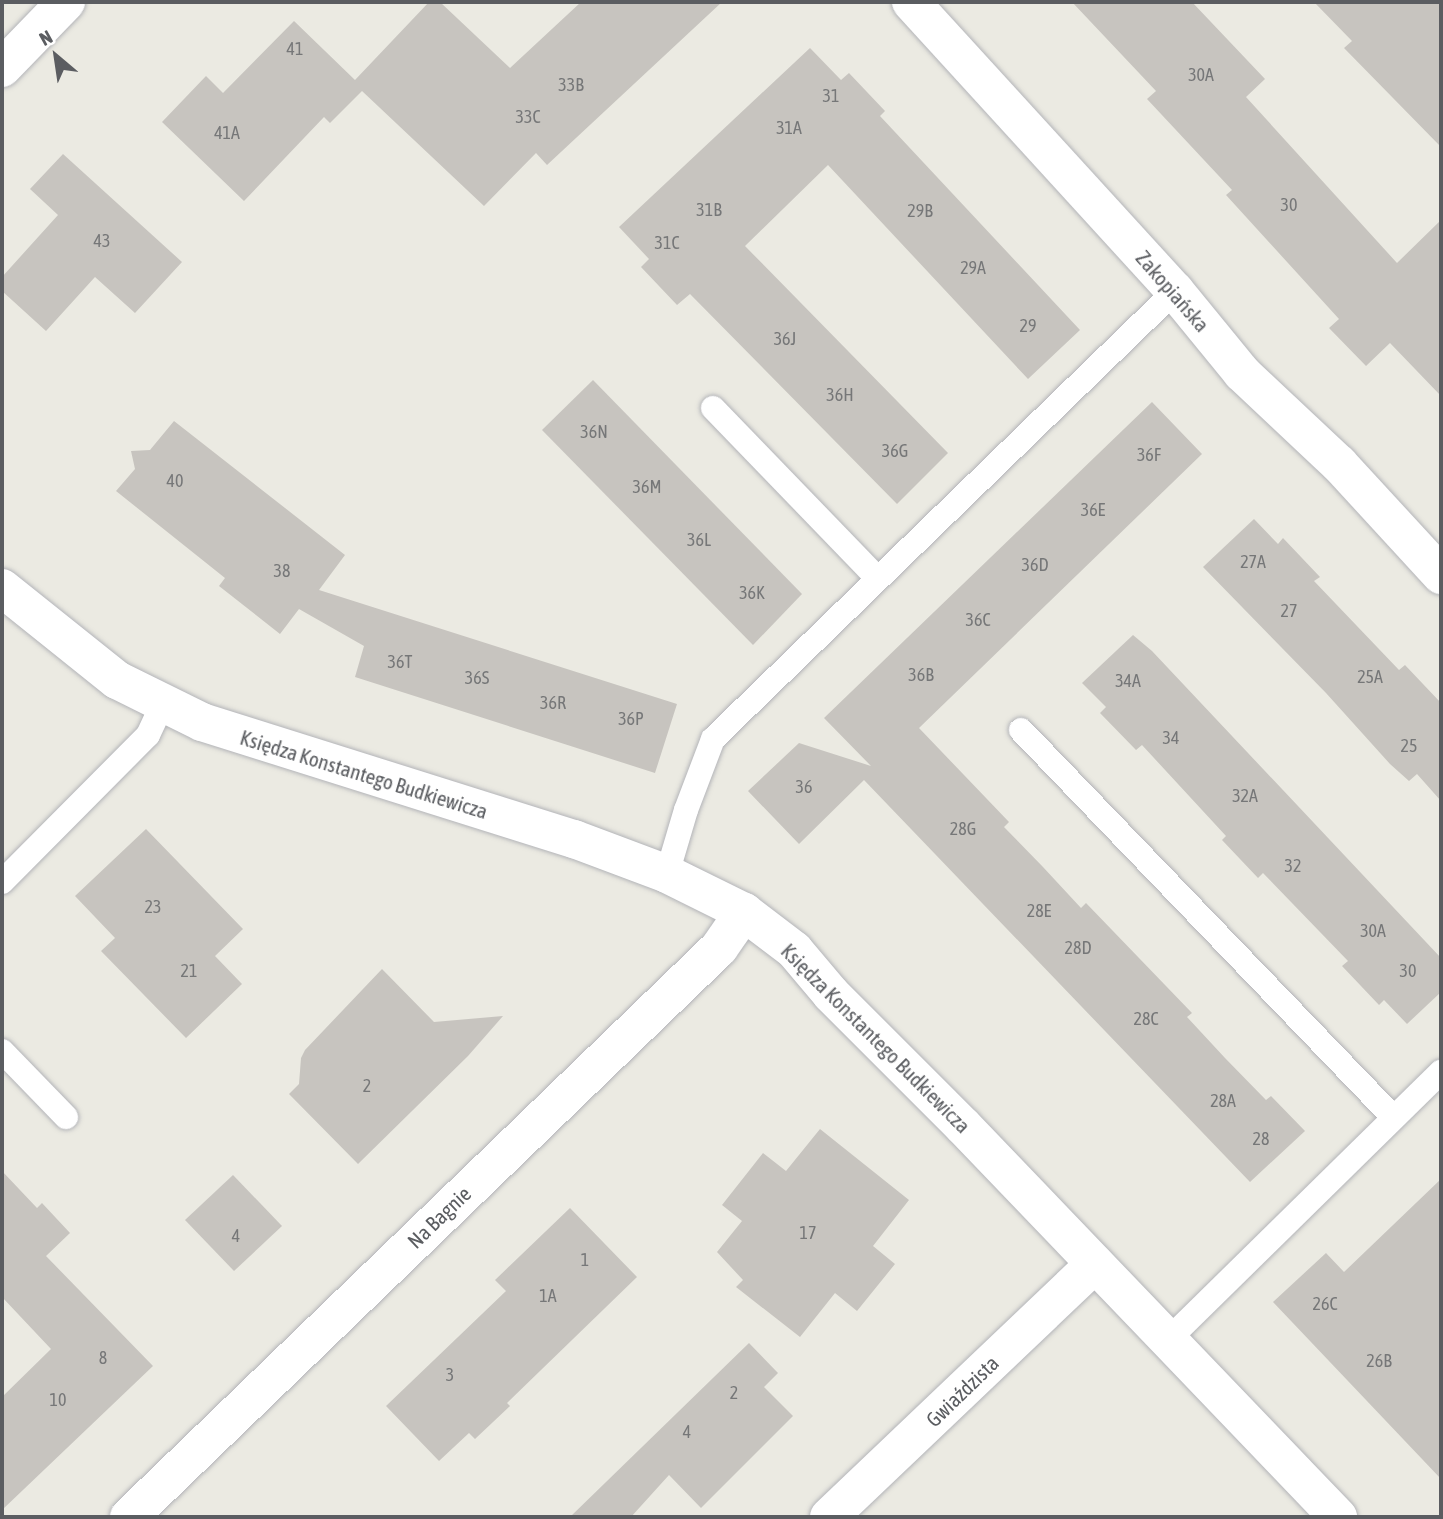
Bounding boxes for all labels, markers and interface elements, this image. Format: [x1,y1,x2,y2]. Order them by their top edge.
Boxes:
north arrow [21,21,91,91]
text: N [36,25,56,50]
house number: 41 [287,38,303,60]
house number: 30A [1188,64,1214,86]
house number: 33B [558,74,584,96]
house number: 31 [823,85,839,107]
house number: 33C [515,106,541,128]
house number: 31A [776,117,802,139]
house number: 41A [214,122,240,144]
house number: 30 [1281,194,1297,216]
house number: 31B [696,199,722,221]
house number: 29B [907,200,933,222]
house number: 43 [94,230,110,252]
house number: 31C [654,232,680,254]
street label: Zakopiańska [1131,245,1215,337]
house number: 29A [960,257,986,279]
house number: 29 [1020,315,1036,337]
house number: 36J [774,328,796,350]
house number: 36H [826,384,854,406]
house number: 36N [580,421,608,443]
house number: 36G [882,440,908,462]
house number: 36F [1137,444,1161,466]
house number: 40 [167,470,183,492]
house number: 36M [633,476,661,498]
house number: 36E [1081,499,1105,521]
house number: 36L [687,529,711,551]
house number: 27A [1240,551,1266,573]
house number: 36D [1022,554,1048,576]
house number: 38 [274,560,290,582]
house number: 36K [739,582,765,604]
house number: 27 [1281,600,1297,622]
house number: 36C [965,609,991,631]
house number: 36T [388,651,412,673]
house number: 36B [908,664,934,686]
house number: 25A [1357,666,1383,688]
house number: 36S [465,667,489,689]
house number: 34A [1115,670,1141,692]
house number: 36R [540,692,566,714]
house number: 36P [618,708,644,730]
street label: Księdza Konstantego Budkiewicza [237,724,491,824]
house number: 34 [1163,727,1179,749]
house number: 25 [1401,735,1417,757]
house number: 36 [796,776,812,798]
house number: 32A [1232,785,1258,807]
house number: 28G [950,818,976,840]
house number: 32 [1285,855,1301,877]
house number: 23 [145,896,161,918]
house number: 28E [1027,900,1051,922]
house number: 30A [1360,920,1386,942]
house number: 28D [1065,937,1091,959]
street label: Księdza Konstantego Budkiewicza [776,938,976,1138]
house number: 21 [181,960,197,982]
house number: 30 [1400,960,1416,982]
house number: 28C [1133,1008,1159,1030]
house number: 2 [363,1075,371,1097]
house number: 28A [1210,1090,1236,1112]
house number: 28 [1253,1128,1269,1150]
street label: Na Bagnie [402,1181,476,1253]
house number: 17 [800,1222,816,1244]
house number: 4 [232,1225,240,1247]
house number: 1 [581,1249,589,1271]
house number: 1A [539,1285,557,1307]
house number: 26C [1312,1293,1338,1315]
house number: 8 [99,1347,107,1369]
street label: Gwiaździsta [920,1350,1004,1432]
house number: 26B [1366,1350,1392,1372]
house number: 3 [446,1364,454,1386]
house number: 2 [730,1382,738,1404]
house number: 10 [50,1389,66,1411]
house number: 4 [683,1421,691,1443]

